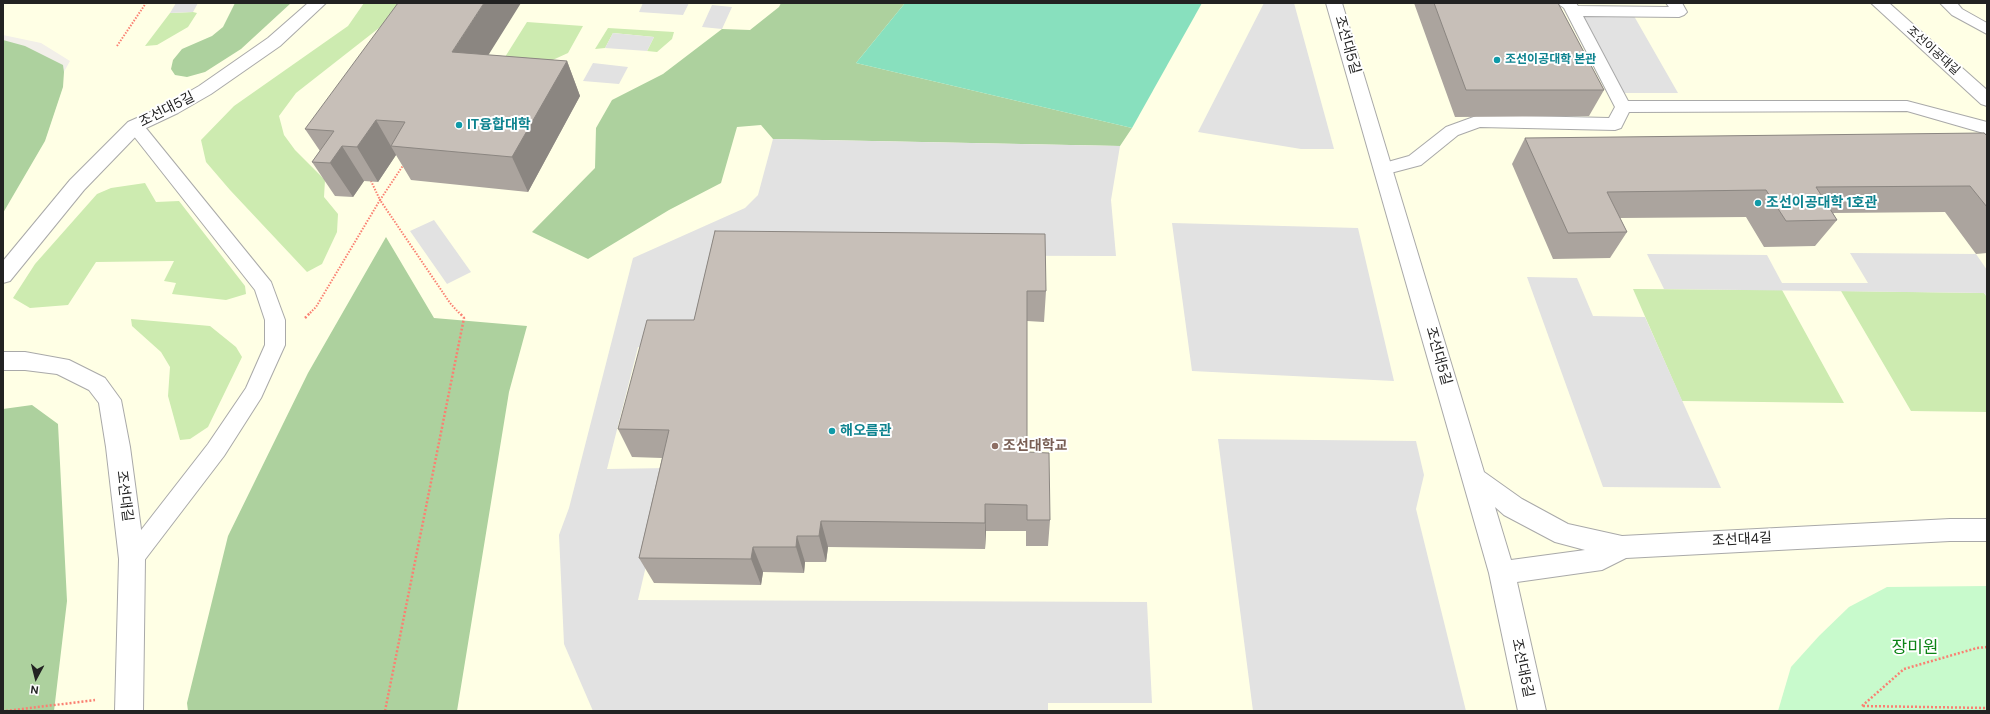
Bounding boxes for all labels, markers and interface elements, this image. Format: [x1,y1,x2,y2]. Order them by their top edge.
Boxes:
street label: 조선대5길 [1331,14,1363,76]
street label: 조선이공대길 [1904,23,1962,79]
place label: 조선이공대학 본관 [1505,53,1596,67]
marker: 조선이공대학 본관 [1492,55,1502,65]
street label: 조선대5길 [136,89,198,131]
place label: IT융합대학 [467,117,531,133]
marker: IT융합대학 [454,120,464,130]
place label: 조선이공대학 1호관 [1766,195,1877,211]
marker: 조선이공대학 1호관 [1753,198,1763,208]
street label: 조선대5길 [1422,325,1454,387]
place label: 해오름관 [840,423,892,439]
marker: 해오름관 [827,426,837,436]
place label: 조선대학교 [1003,438,1067,454]
marker: 조선대학교 [990,441,1000,451]
street label: 조선대길 [113,469,135,523]
street label: 조선대4길 [1712,530,1772,550]
street label: 조선대5길 [1508,637,1536,699]
park label: 장미원 [1892,639,1938,659]
north arrow [16,658,56,698]
text: N [30,682,39,697]

